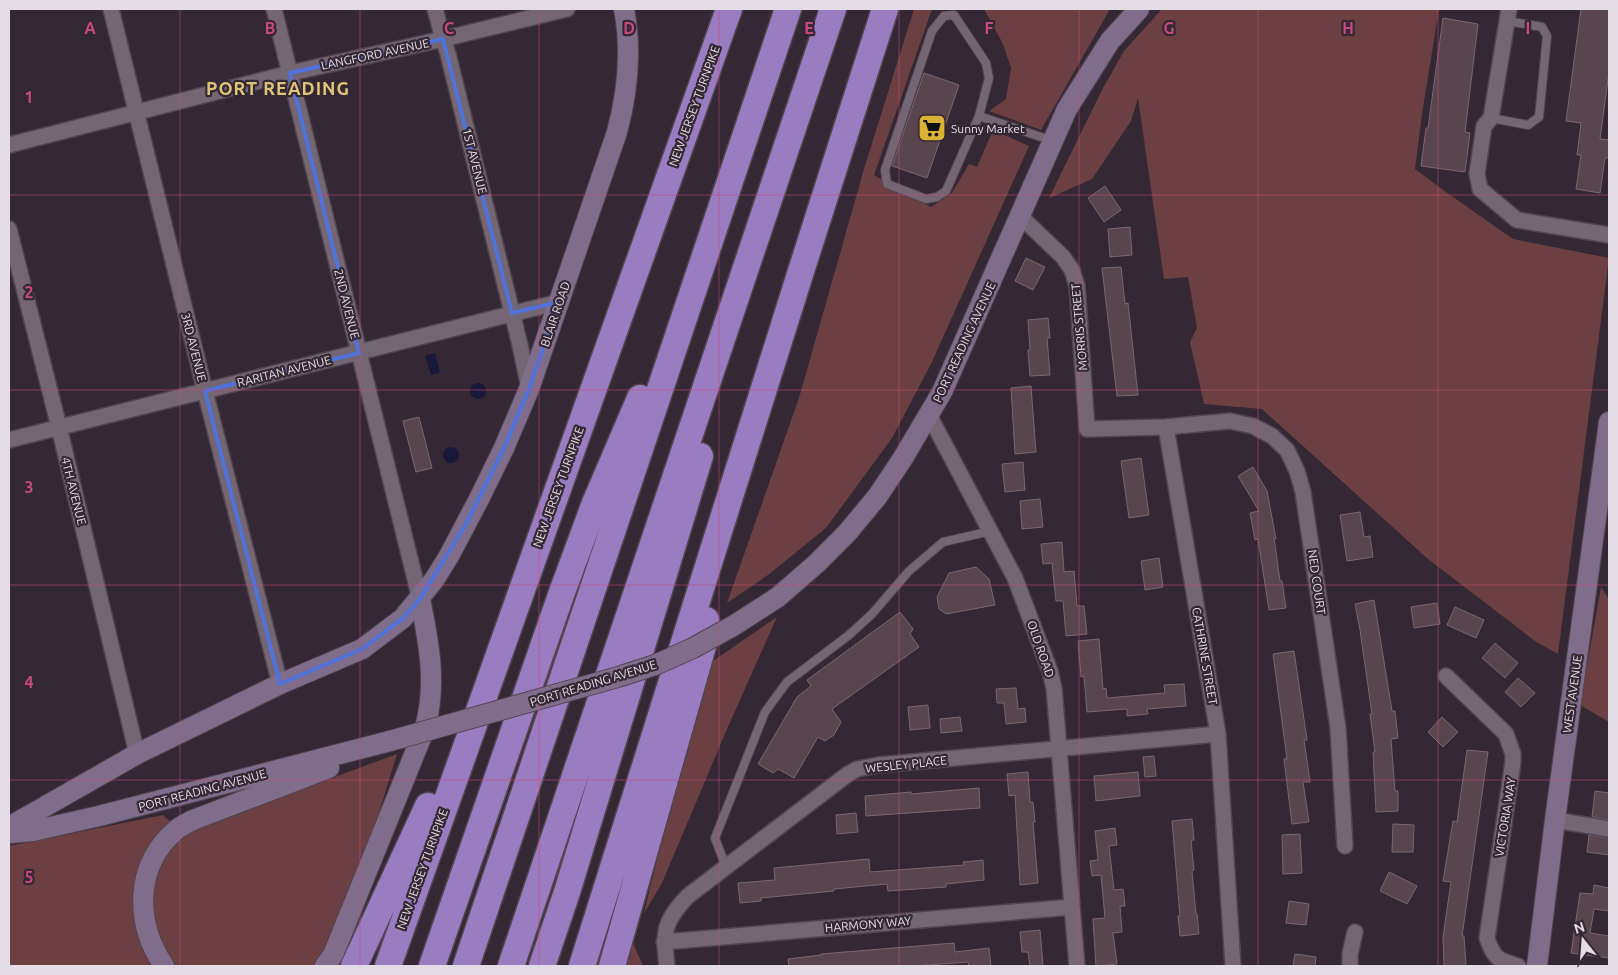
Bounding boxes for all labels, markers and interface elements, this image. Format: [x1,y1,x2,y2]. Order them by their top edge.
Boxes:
text: A [84,19,96,37]
text: B [265,19,275,37]
text: C [444,19,454,37]
text: D [623,19,635,37]
text: E [804,19,814,37]
text: F [985,19,994,37]
text: G [1163,19,1175,37]
text: H [1342,19,1354,37]
text: I [1526,19,1530,37]
street label: LANGFORD AVENUE [320,36,430,72]
street label: NEW JERSEY TURNPIKE [666,44,722,168]
district label: PORT READING [206,78,350,98]
text: 1 [24,88,34,106]
supermarket icon: Sunny Market [917,113,947,143]
place label: Sunny Market [951,122,1025,135]
street label: 1ST AVENUE [461,127,490,196]
street label: 2ND AVENUE [332,268,362,341]
street label: PORT READING AVENUE [930,279,998,404]
street label: BLAIR ROAD [538,280,572,348]
text: 2 [24,283,34,301]
street label: MORRIS STREET [1069,283,1089,371]
street label: 3RD AVENUE [179,311,209,383]
street label: RARITAN AVENUE [236,353,333,389]
street label: NEW JERSEY TURNPIKE [530,425,586,549]
street label: 4TH AVENUE [59,456,89,527]
text: 3 [24,478,34,496]
street label: NED COURT [1306,549,1328,616]
street label: CATHRINE STREET [1190,606,1220,706]
street label: OLD ROAD [1025,619,1057,679]
street label: WEST AVENUE [1560,654,1584,734]
street label: PORT READING AVENUE [528,657,658,708]
text: 4 [24,673,34,691]
street label: WESLEY PLACE [865,753,948,775]
street label: PORT READING AVENUE [137,767,267,813]
street label: VICTORIA WAY [1492,776,1518,858]
street label: NEW JERSEY TURNPIKE [394,807,450,931]
text: 5 [24,868,34,886]
street label: HARMONY WAY [824,914,912,934]
north arrow [1558,915,1608,965]
text: N [1572,918,1587,937]

